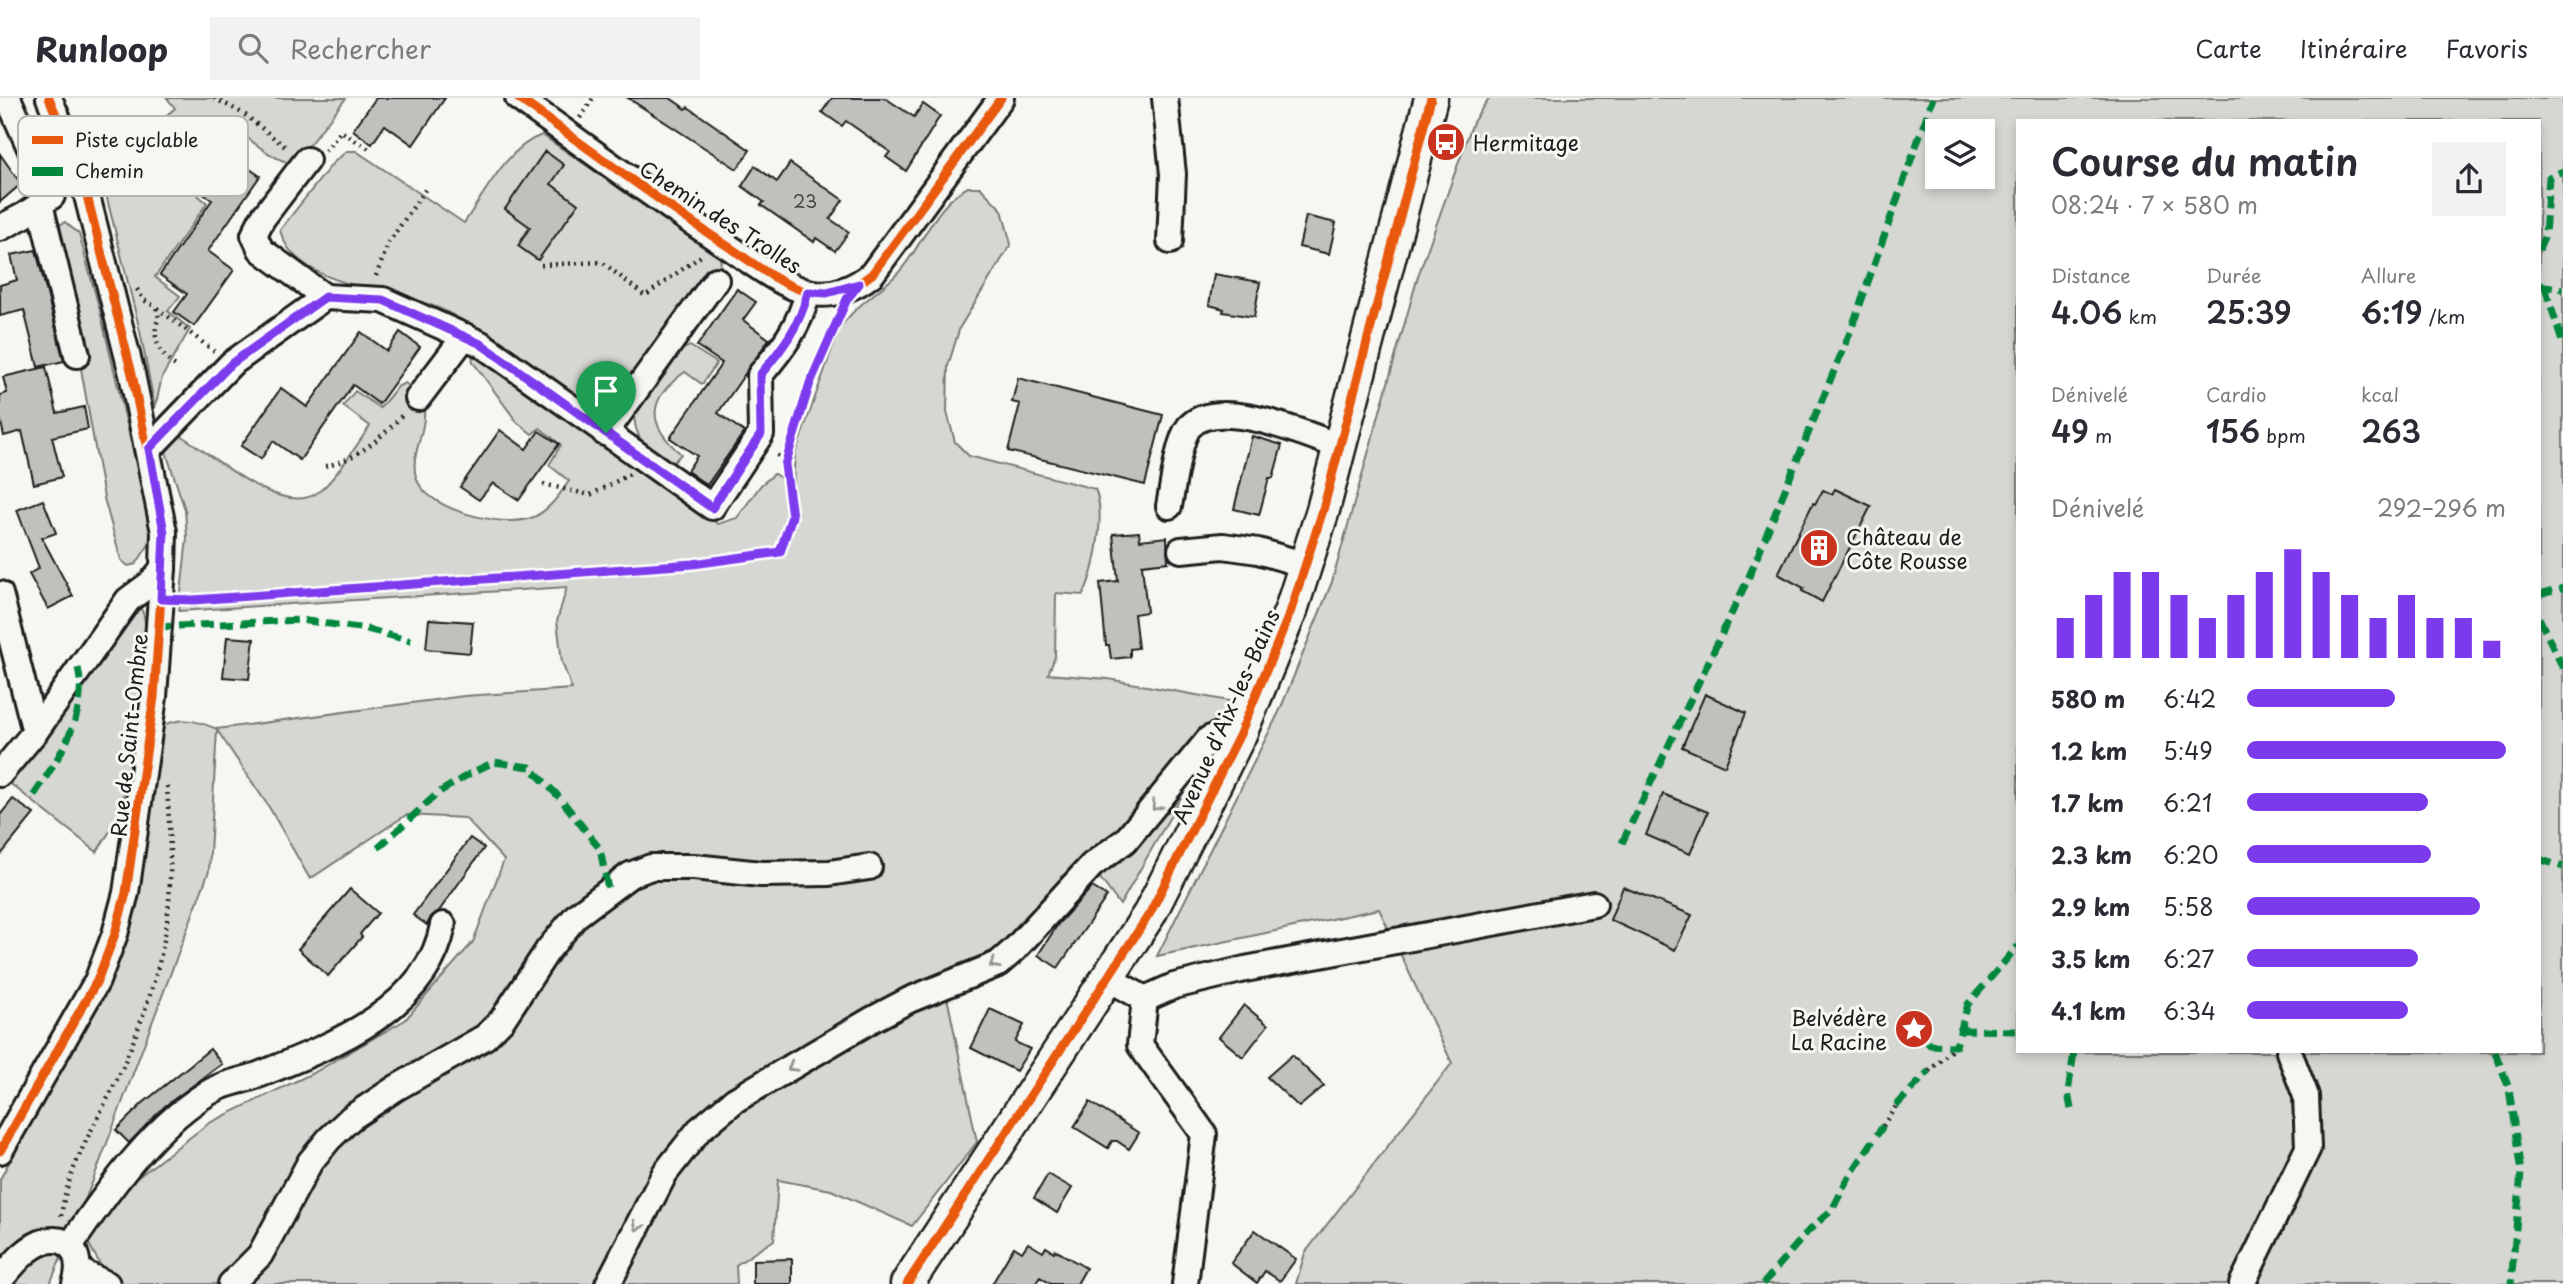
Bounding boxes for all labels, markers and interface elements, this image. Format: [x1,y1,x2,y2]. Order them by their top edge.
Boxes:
search box [210,17,700,80]
text: Runloop [35,23,168,73]
icon: search [234,29,272,67]
text: Rechercher [290,29,431,68]
text: Carte [2195,30,2262,66]
text: Itinéraire [2300,30,2408,66]
text: Favoris [2446,30,2528,66]
legend [18,116,248,196]
map controls [1925,119,1995,189]
button: layers [1925,119,1995,189]
bus stop icon: Hermitage [1425,121,1467,163]
text: Piste cyclable [75,125,198,153]
place label: Hermitage [1473,126,1579,158]
text: Course du matin [2051,132,2358,189]
button: share [2432,142,2506,216]
street label: Chemin des Trolles [634,152,808,280]
text: Chemin [75,156,144,184]
house number: 23 [793,187,817,214]
text: 08:24 · 7 × 580 m [2051,187,2258,222]
text: Distance [2051,261,2131,289]
text: Durée [2206,261,2262,289]
text: Allure [2361,261,2416,289]
text: 4.06 [2051,289,2122,334]
text: 25:39 [2206,289,2292,334]
text: 6:19 [2361,289,2423,334]
text: km [2122,302,2157,330]
text: /km [2423,302,2465,330]
pin [576,361,636,433]
icon: arrive [587,372,625,410]
text: Dénivelé [2051,380,2128,408]
text: Cardio [2206,380,2267,408]
text: kcal [2361,380,2399,408]
text: 49 [2051,408,2089,453]
text: 156 [2206,408,2260,453]
text: 263 [2361,408,2421,453]
text: m [2089,421,2112,449]
text: bpm [2260,421,2306,449]
text: Dénivelé [2051,490,2144,525]
text: 292–296 m [2377,490,2506,525]
place label: Château de Côte Rousse [1846,520,1968,576]
building icon: Château de Côte Rousse [1798,527,1840,569]
street label: Avenue d'Aix-les-Bains [1163,604,1287,828]
street label: Rue de Saint-Ombre [101,632,155,838]
text: 580 m [2051,681,2125,716]
text: 6:42 [2163,681,2216,716]
text: 1.2 km [2051,733,2127,768]
text: 5:49 [2163,733,2213,768]
text: 1.7 km [2051,785,2124,820]
text: 6:21 [2163,785,2212,820]
one-way arrow [1152,797,1164,810]
text: 2.3 km [2051,837,2132,872]
text: 6:20 [2163,837,2219,872]
text: 2.9 km [2051,889,2130,924]
text: 5:58 [2163,889,2214,924]
text: 3.5 km [2051,941,2131,976]
text: 6:27 [2163,941,2214,976]
one-way arrow [989,956,1002,969]
text: 4.1 km [2051,993,2126,1028]
text: 6:34 [2163,993,2216,1028]
place label: Belvédère La Racine [1791,1001,1887,1057]
place icon: Belvédère La Racine [1893,1008,1935,1050]
one-way arrow [786,1058,799,1071]
one-way arrow [633,1219,647,1231]

